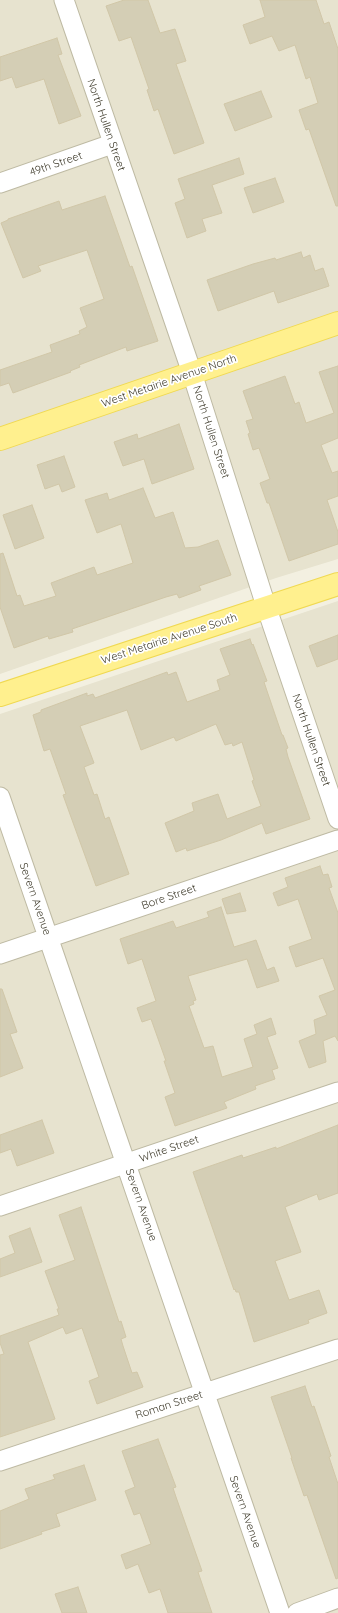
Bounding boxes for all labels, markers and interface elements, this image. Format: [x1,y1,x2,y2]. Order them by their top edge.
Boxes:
street label: North Hullen Street [84,77,128,173]
street label: 49th Street [28,149,84,179]
street label: West Metairie Avenue North [100,352,238,410]
street label: North Hullen Street [190,384,232,480]
street label: West Metairie Avenue South [99,611,239,667]
street label: North Hullen Street [289,692,333,788]
street label: Severn Avenue [16,861,54,937]
street label: Bore Street [140,881,198,913]
street label: White Street [137,1133,201,1165]
street label: Severn Avenue [122,1167,160,1243]
street label: Roman Street [134,1388,204,1422]
street label: Severn Avenue [226,1474,264,1550]

